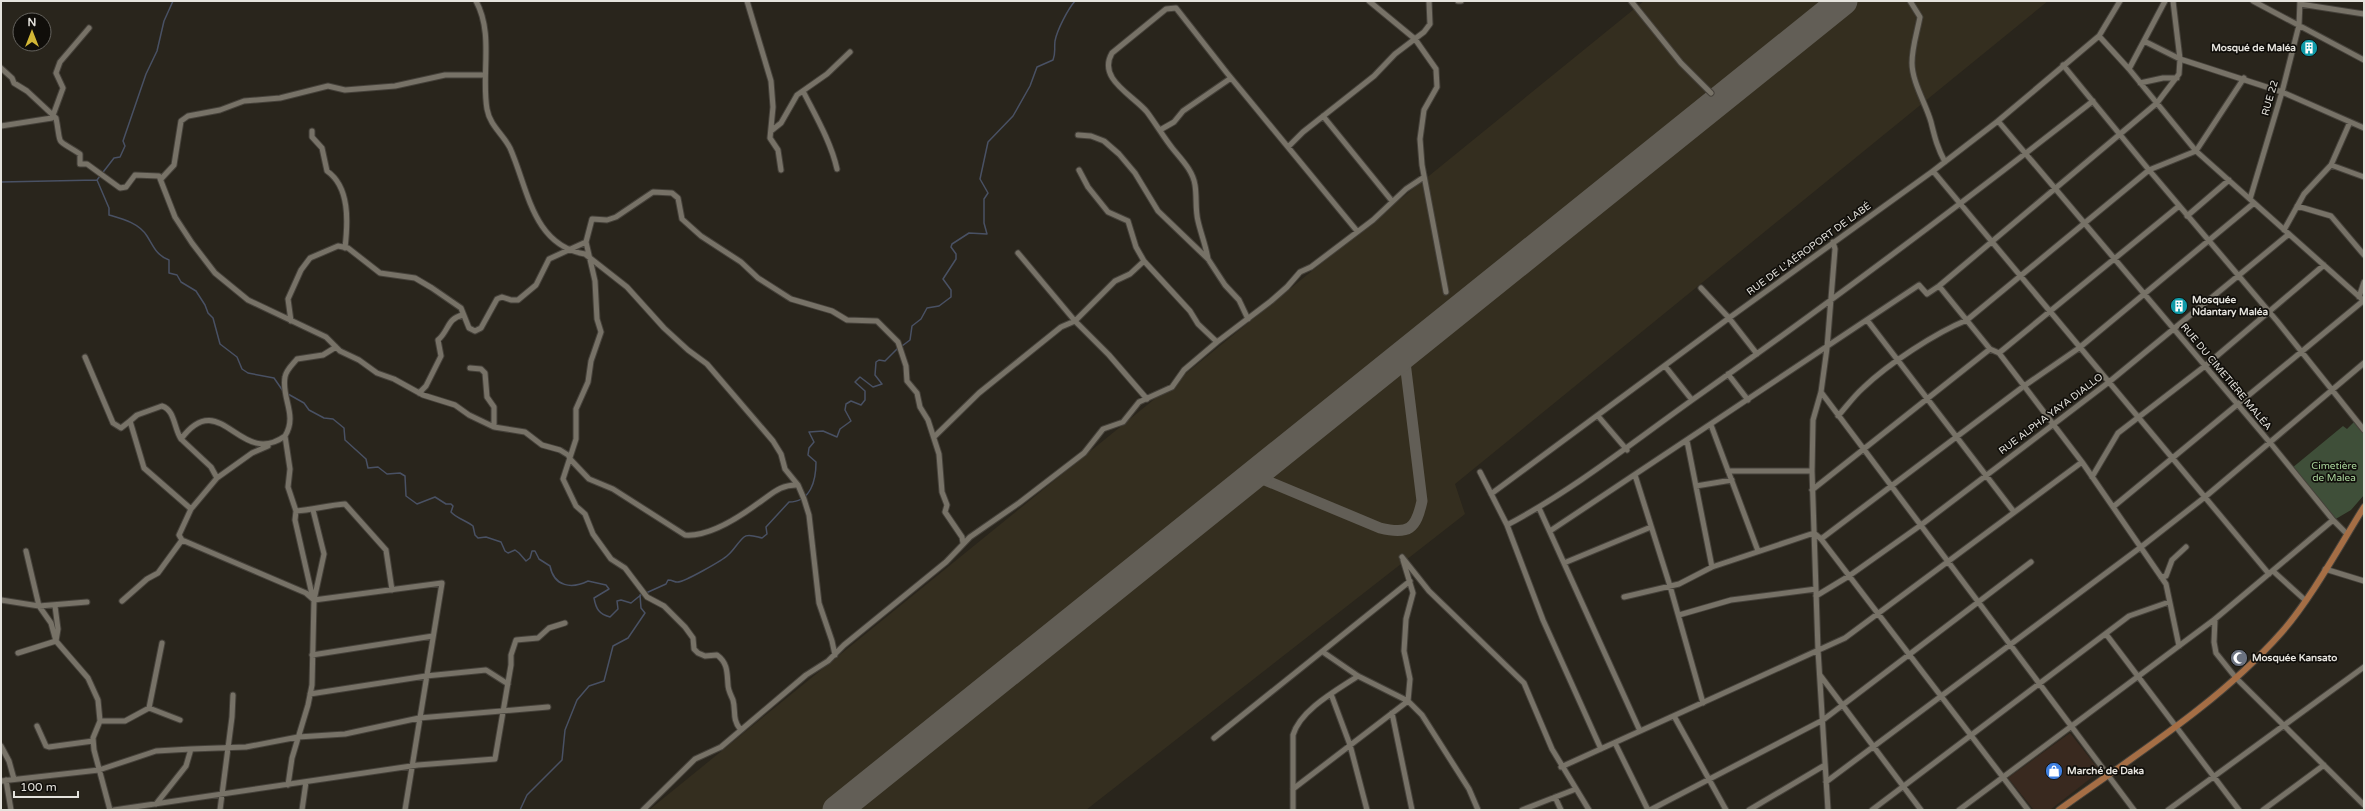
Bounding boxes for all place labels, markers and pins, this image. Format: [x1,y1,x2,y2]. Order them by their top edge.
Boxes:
building icon: Mosqué de Maléa [2299,38,2319,58]
place label: Mosqué de Maléa [2211,42,2296,54]
place label: Mosquée Ndantary Maléa [2192,294,2268,318]
building icon: Mosquée Ndantary Maléa [2169,296,2189,316]
mosque icon: Mosquée Kansato [2229,648,2249,668]
place label: Mosquée Kansato [2252,652,2337,664]
shop icon: Marché de Daka [2044,761,2064,781]
place label: Marché de Daka [2067,765,2145,777]

